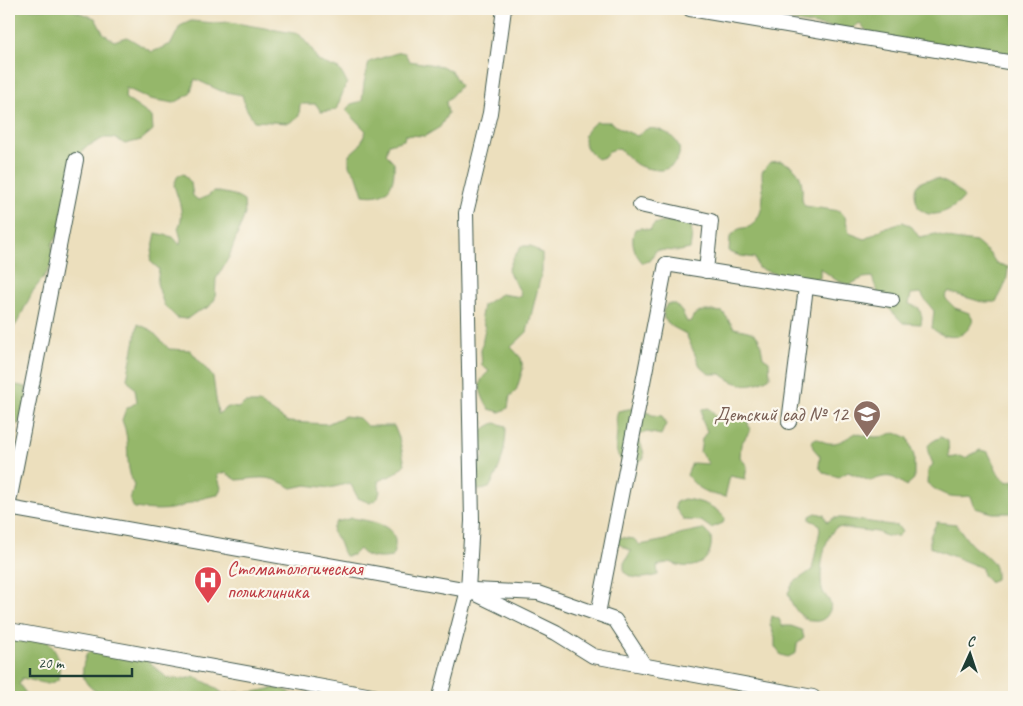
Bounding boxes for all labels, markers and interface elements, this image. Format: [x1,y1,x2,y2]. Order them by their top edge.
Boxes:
school or university icon: Детский сад № 12 [852,399,882,438]
place label: Детский сад № 12 [714,402,850,427]
place label: Стоматологическая поликлиника [227,556,364,604]
hospital icon: Стоматологическая поликлиника [193,565,223,604]
north arrow [946,628,996,678]
text: С [967,633,977,650]
scale bar [30,646,132,678]
text: 20 m [38,654,65,673]

